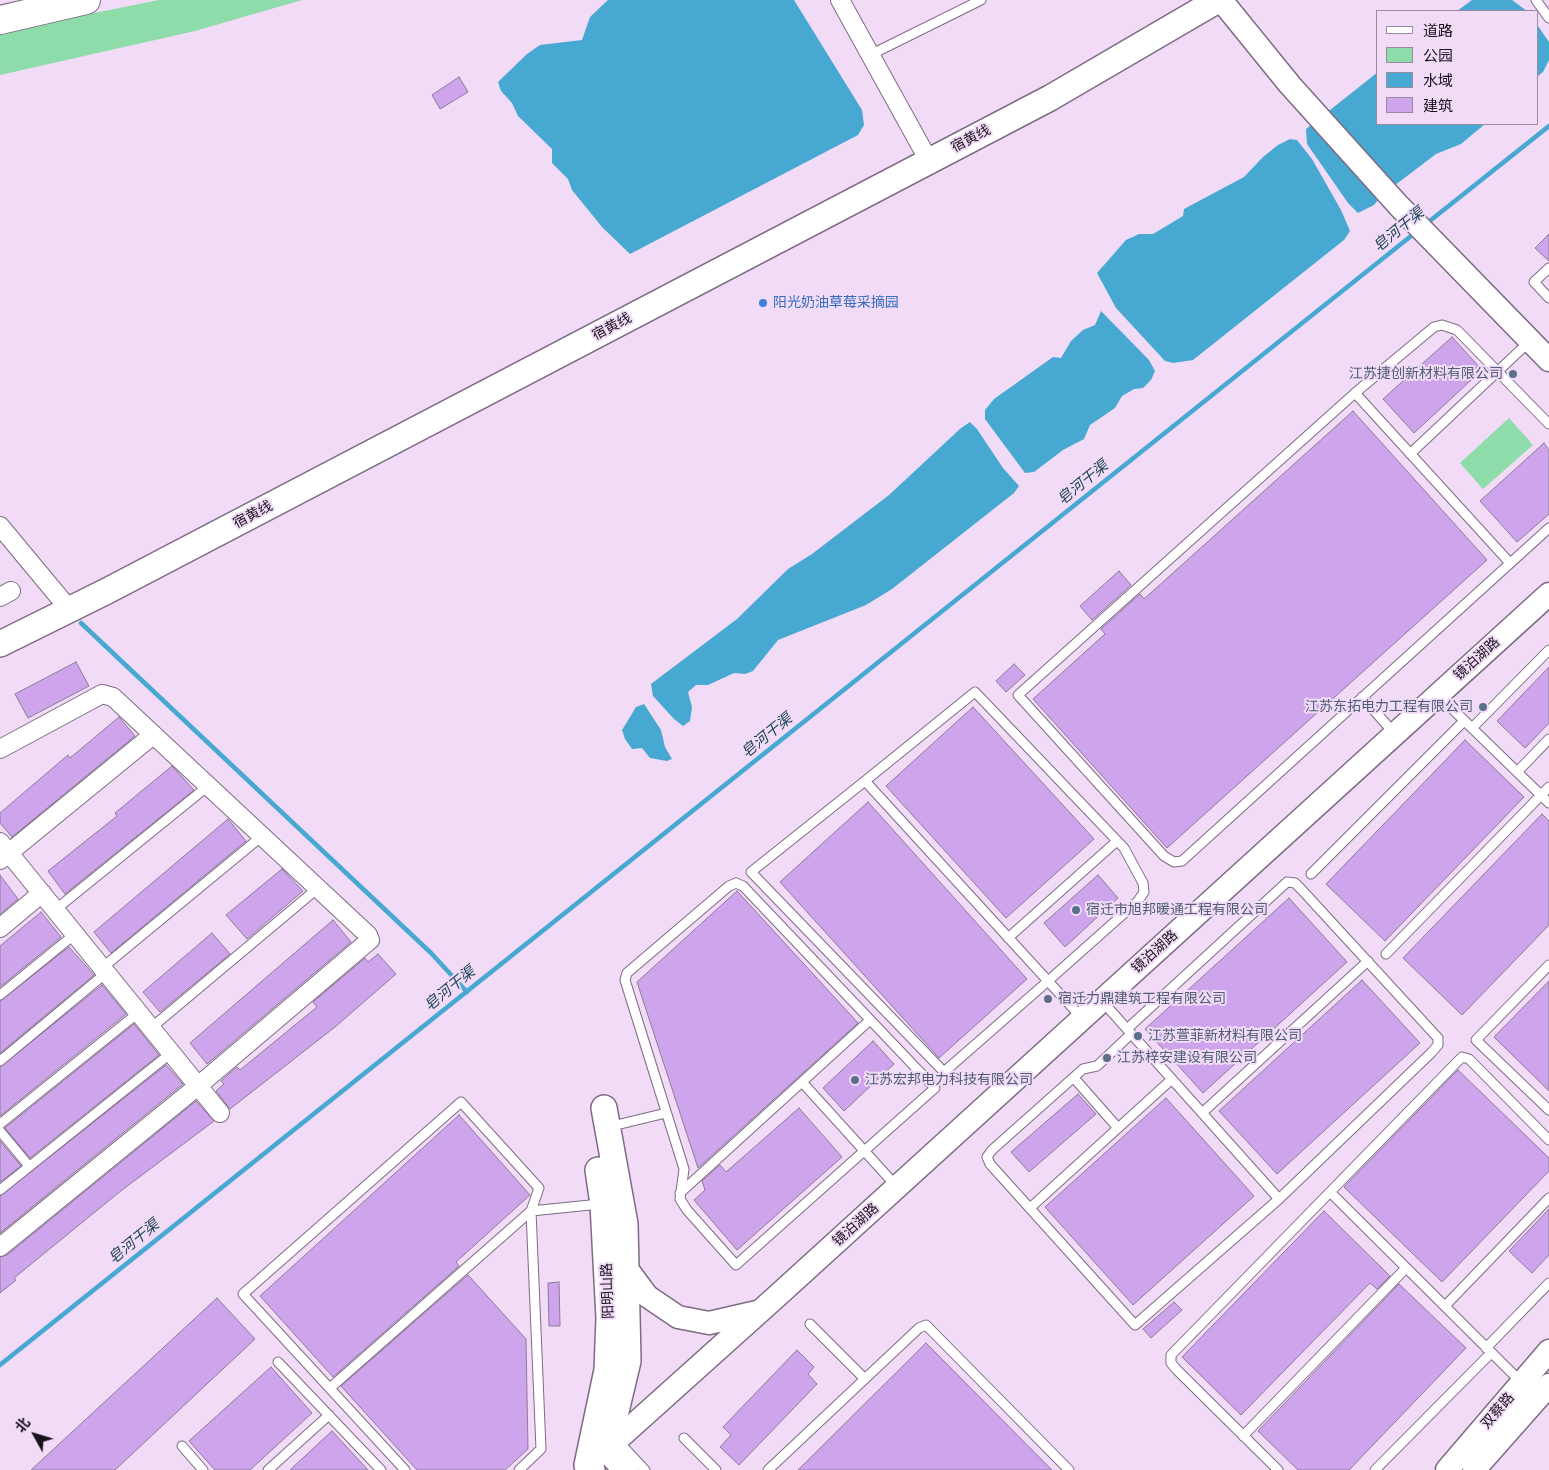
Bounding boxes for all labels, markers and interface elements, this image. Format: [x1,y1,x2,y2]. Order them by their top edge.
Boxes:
legend [1376,10,1539,125]
text: 道路 [1423,22,1453,40]
text: 公园 [1423,47,1453,65]
text: 水域 [1423,72,1453,90]
text: 建筑 [1423,97,1453,115]
street label: 宿黄线 [949,122,993,156]
water label: 皂河干渠 [1370,204,1428,256]
place label: 阳光奶油草莓采摘园 [773,295,899,311]
marker: 阳光奶油草莓采摘园 [757,297,769,309]
street label: 宿黄线 [590,310,634,344]
place label: 江苏捷创新材料有限公司 [1349,366,1503,382]
marker: 江苏捷创新材料有限公司 [1507,368,1519,380]
water label: 皂河干渠 [1054,457,1112,509]
street label: 宿黄线 [231,498,275,532]
street label: 镜泊湖路 [1451,634,1503,684]
place label: 江苏东拓电力工程有限公司 [1305,699,1473,715]
marker: 江苏东拓电力工程有限公司 [1477,701,1489,713]
water label: 皂河干渠 [738,710,796,762]
place label: 宿迁市旭邦暖通工程有限公司 [1086,902,1268,918]
marker: 宿迁市旭邦暖通工程有限公司 [1070,904,1082,916]
street label: 镜泊湖路 [1129,927,1181,977]
water label: 皂河干渠 [421,963,479,1015]
place label: 宿迁力鼎建筑工程有限公司 [1058,991,1226,1007]
marker: 宿迁力鼎建筑工程有限公司 [1042,993,1054,1005]
place label: 江苏萱菲新材料有限公司 [1148,1028,1302,1044]
marker: 江苏萱菲新材料有限公司 [1132,1030,1144,1042]
place label: 江苏梓安建设有限公司 [1117,1050,1257,1066]
marker: 江苏梓安建设有限公司 [1101,1052,1113,1064]
place label: 江苏宏邦电力科技有限公司 [865,1072,1033,1088]
marker: 江苏宏邦电力科技有限公司 [849,1074,861,1086]
street label: 镜泊湖路 [830,1200,882,1250]
water label: 皂河干渠 [105,1216,163,1268]
street label: 阳明山路 [599,1263,617,1319]
street label: 双蔡路 [1478,1390,1518,1432]
north arrow [10,1410,60,1460]
text: 北 [12,1414,34,1436]

